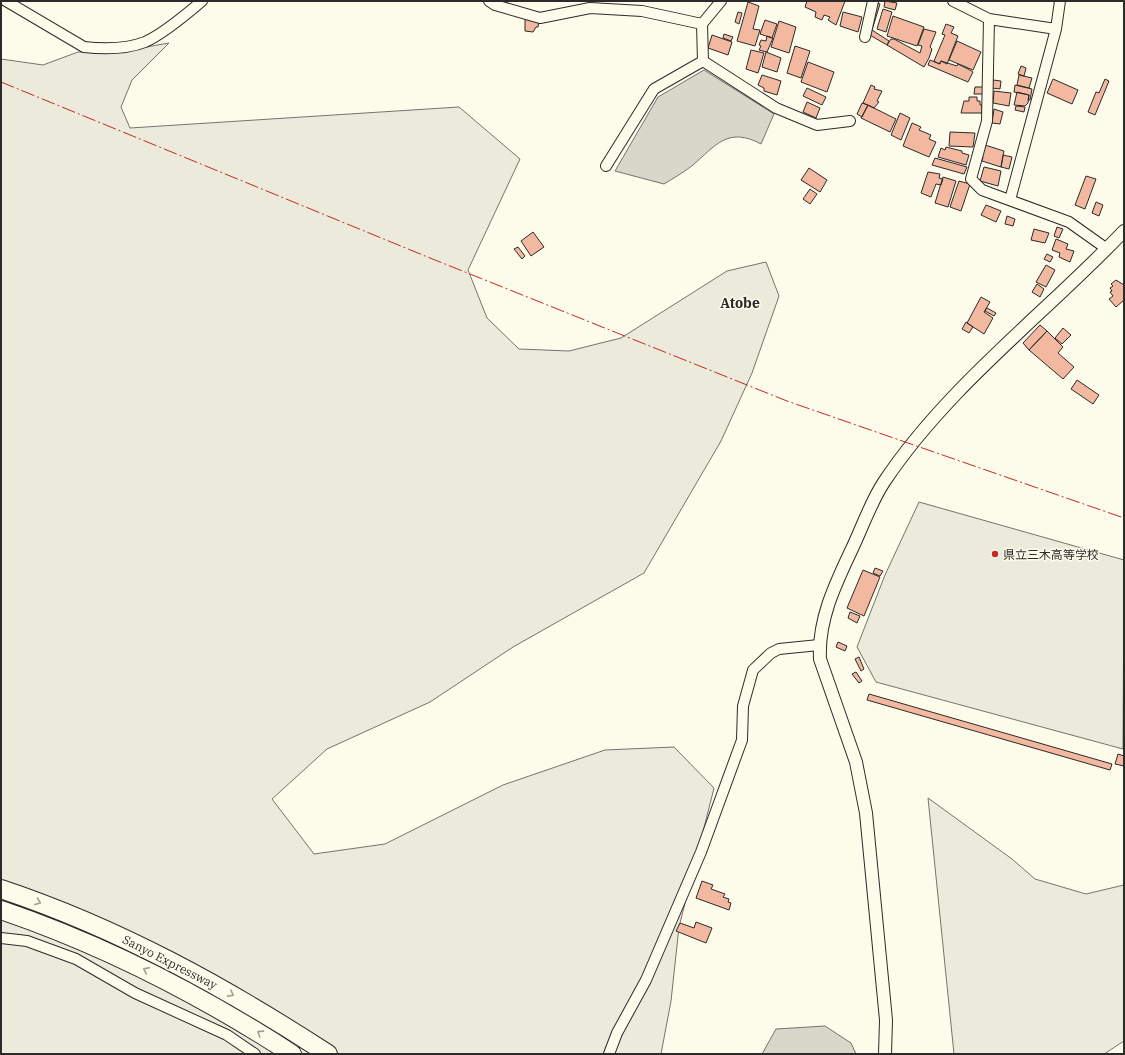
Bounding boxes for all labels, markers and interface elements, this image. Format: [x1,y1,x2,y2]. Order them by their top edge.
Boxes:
district label: Atobe [720,294,760,312]
place label: 県立三木高等学校 [1003,547,1099,562]
marker: 県立三木高等学校 [990,549,1000,559]
one-way arrow [34,898,41,906]
street label: Sanyo Expressway [120,932,220,993]
one-way arrow [143,967,150,975]
one-way arrow [227,989,234,996]
one-way arrow [257,1030,264,1038]

